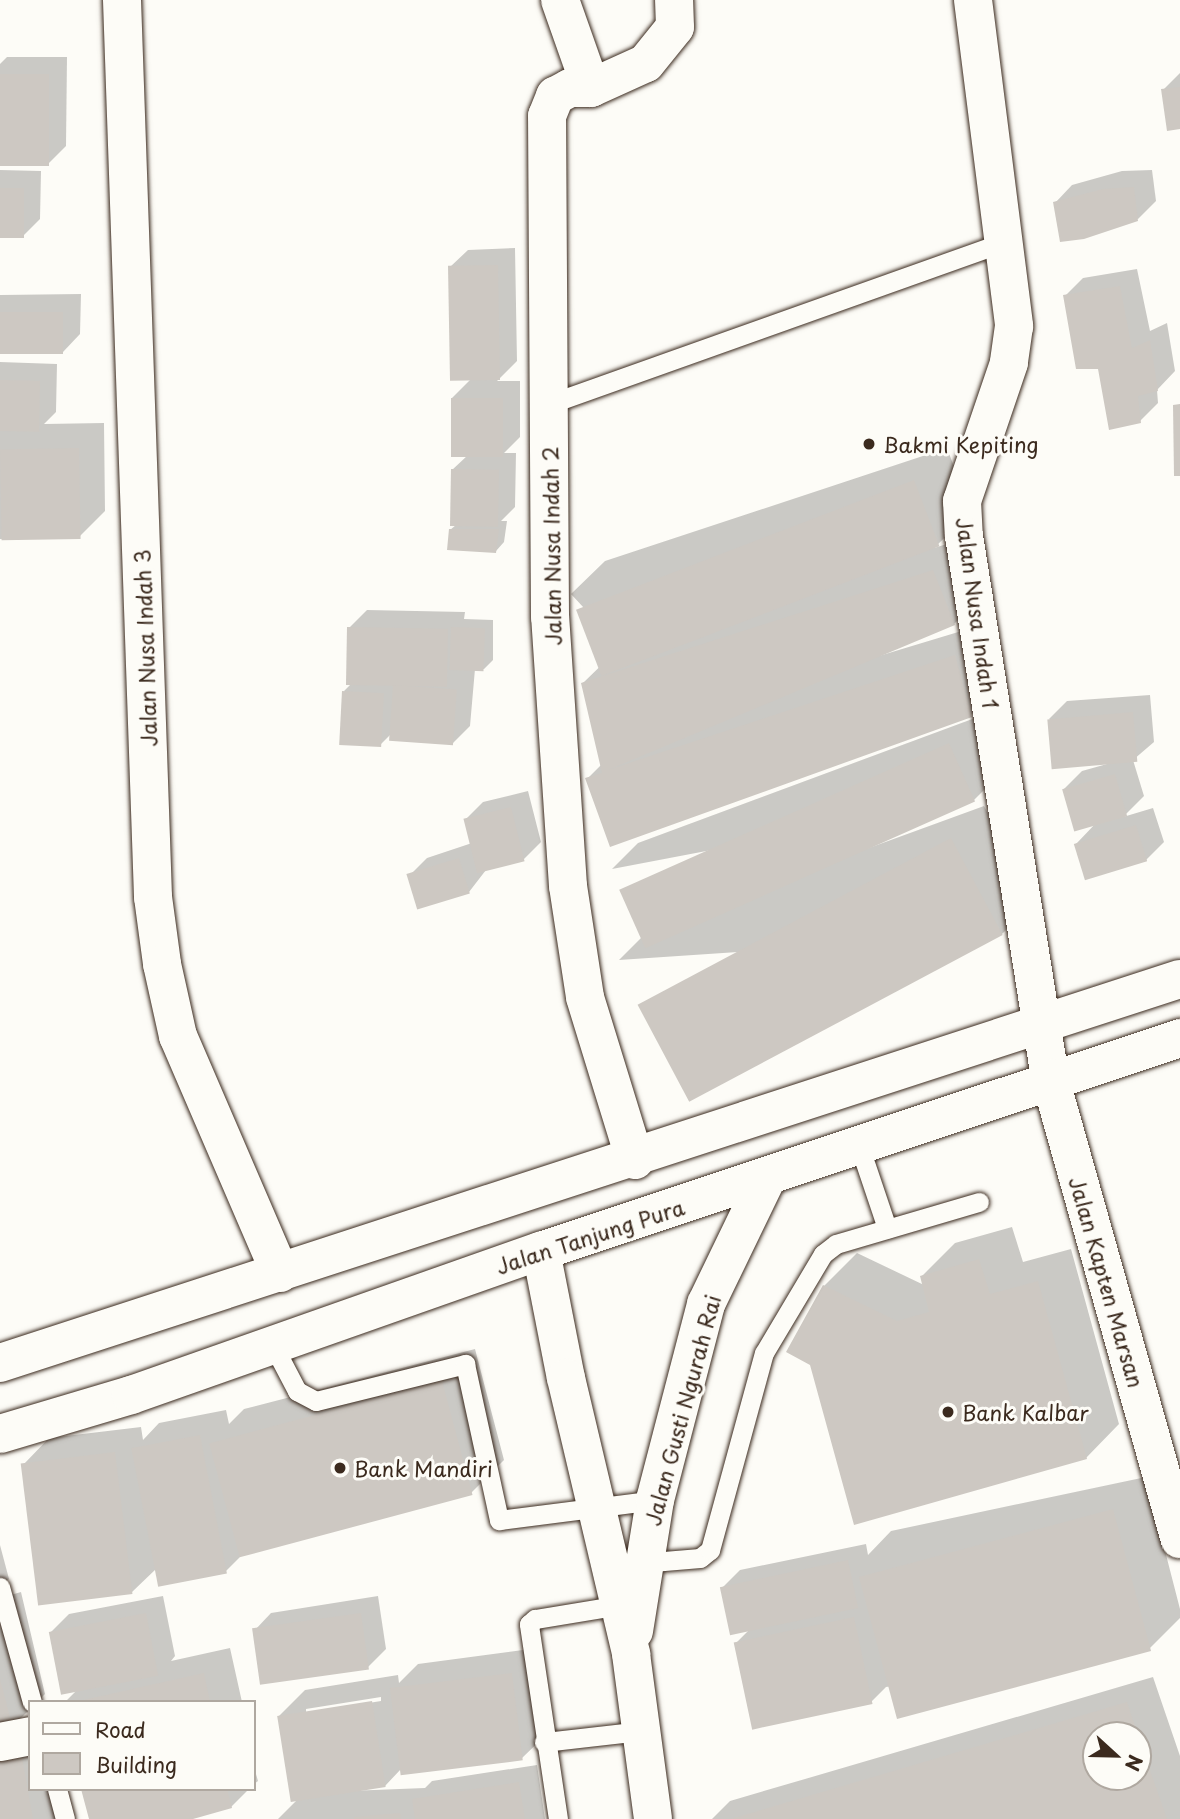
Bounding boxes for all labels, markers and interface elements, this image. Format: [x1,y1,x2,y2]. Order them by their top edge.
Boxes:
place label: Bakmi Kepiting [883,431,1039,457]
marker: Bakmi Kepiting [861,436,877,452]
street label: Jalan Nusa Indah 2 [537,446,565,646]
street label: Jalan Nusa Indah 1 [952,515,1004,711]
street label: Jalan Nusa Indah 3 [129,548,161,748]
street label: Jalan Kapten Marsan [1064,1172,1150,1392]
street label: Jalan Tanjung Pura [492,1194,688,1278]
street label: Jalan Gusti Ngurah Rai [639,1291,725,1529]
place label: Bank Kalbar [962,1399,1088,1425]
marker: Bank Kalbar [940,1404,956,1420]
place label: Bank Mandiri [354,1455,492,1481]
marker: Bank Mandiri [332,1460,348,1476]
legend [28,1700,256,1791]
text: Road [95,1713,146,1745]
north arrow [1082,1721,1152,1791]
text: Building [95,1748,177,1780]
text: N [1119,1751,1150,1775]

